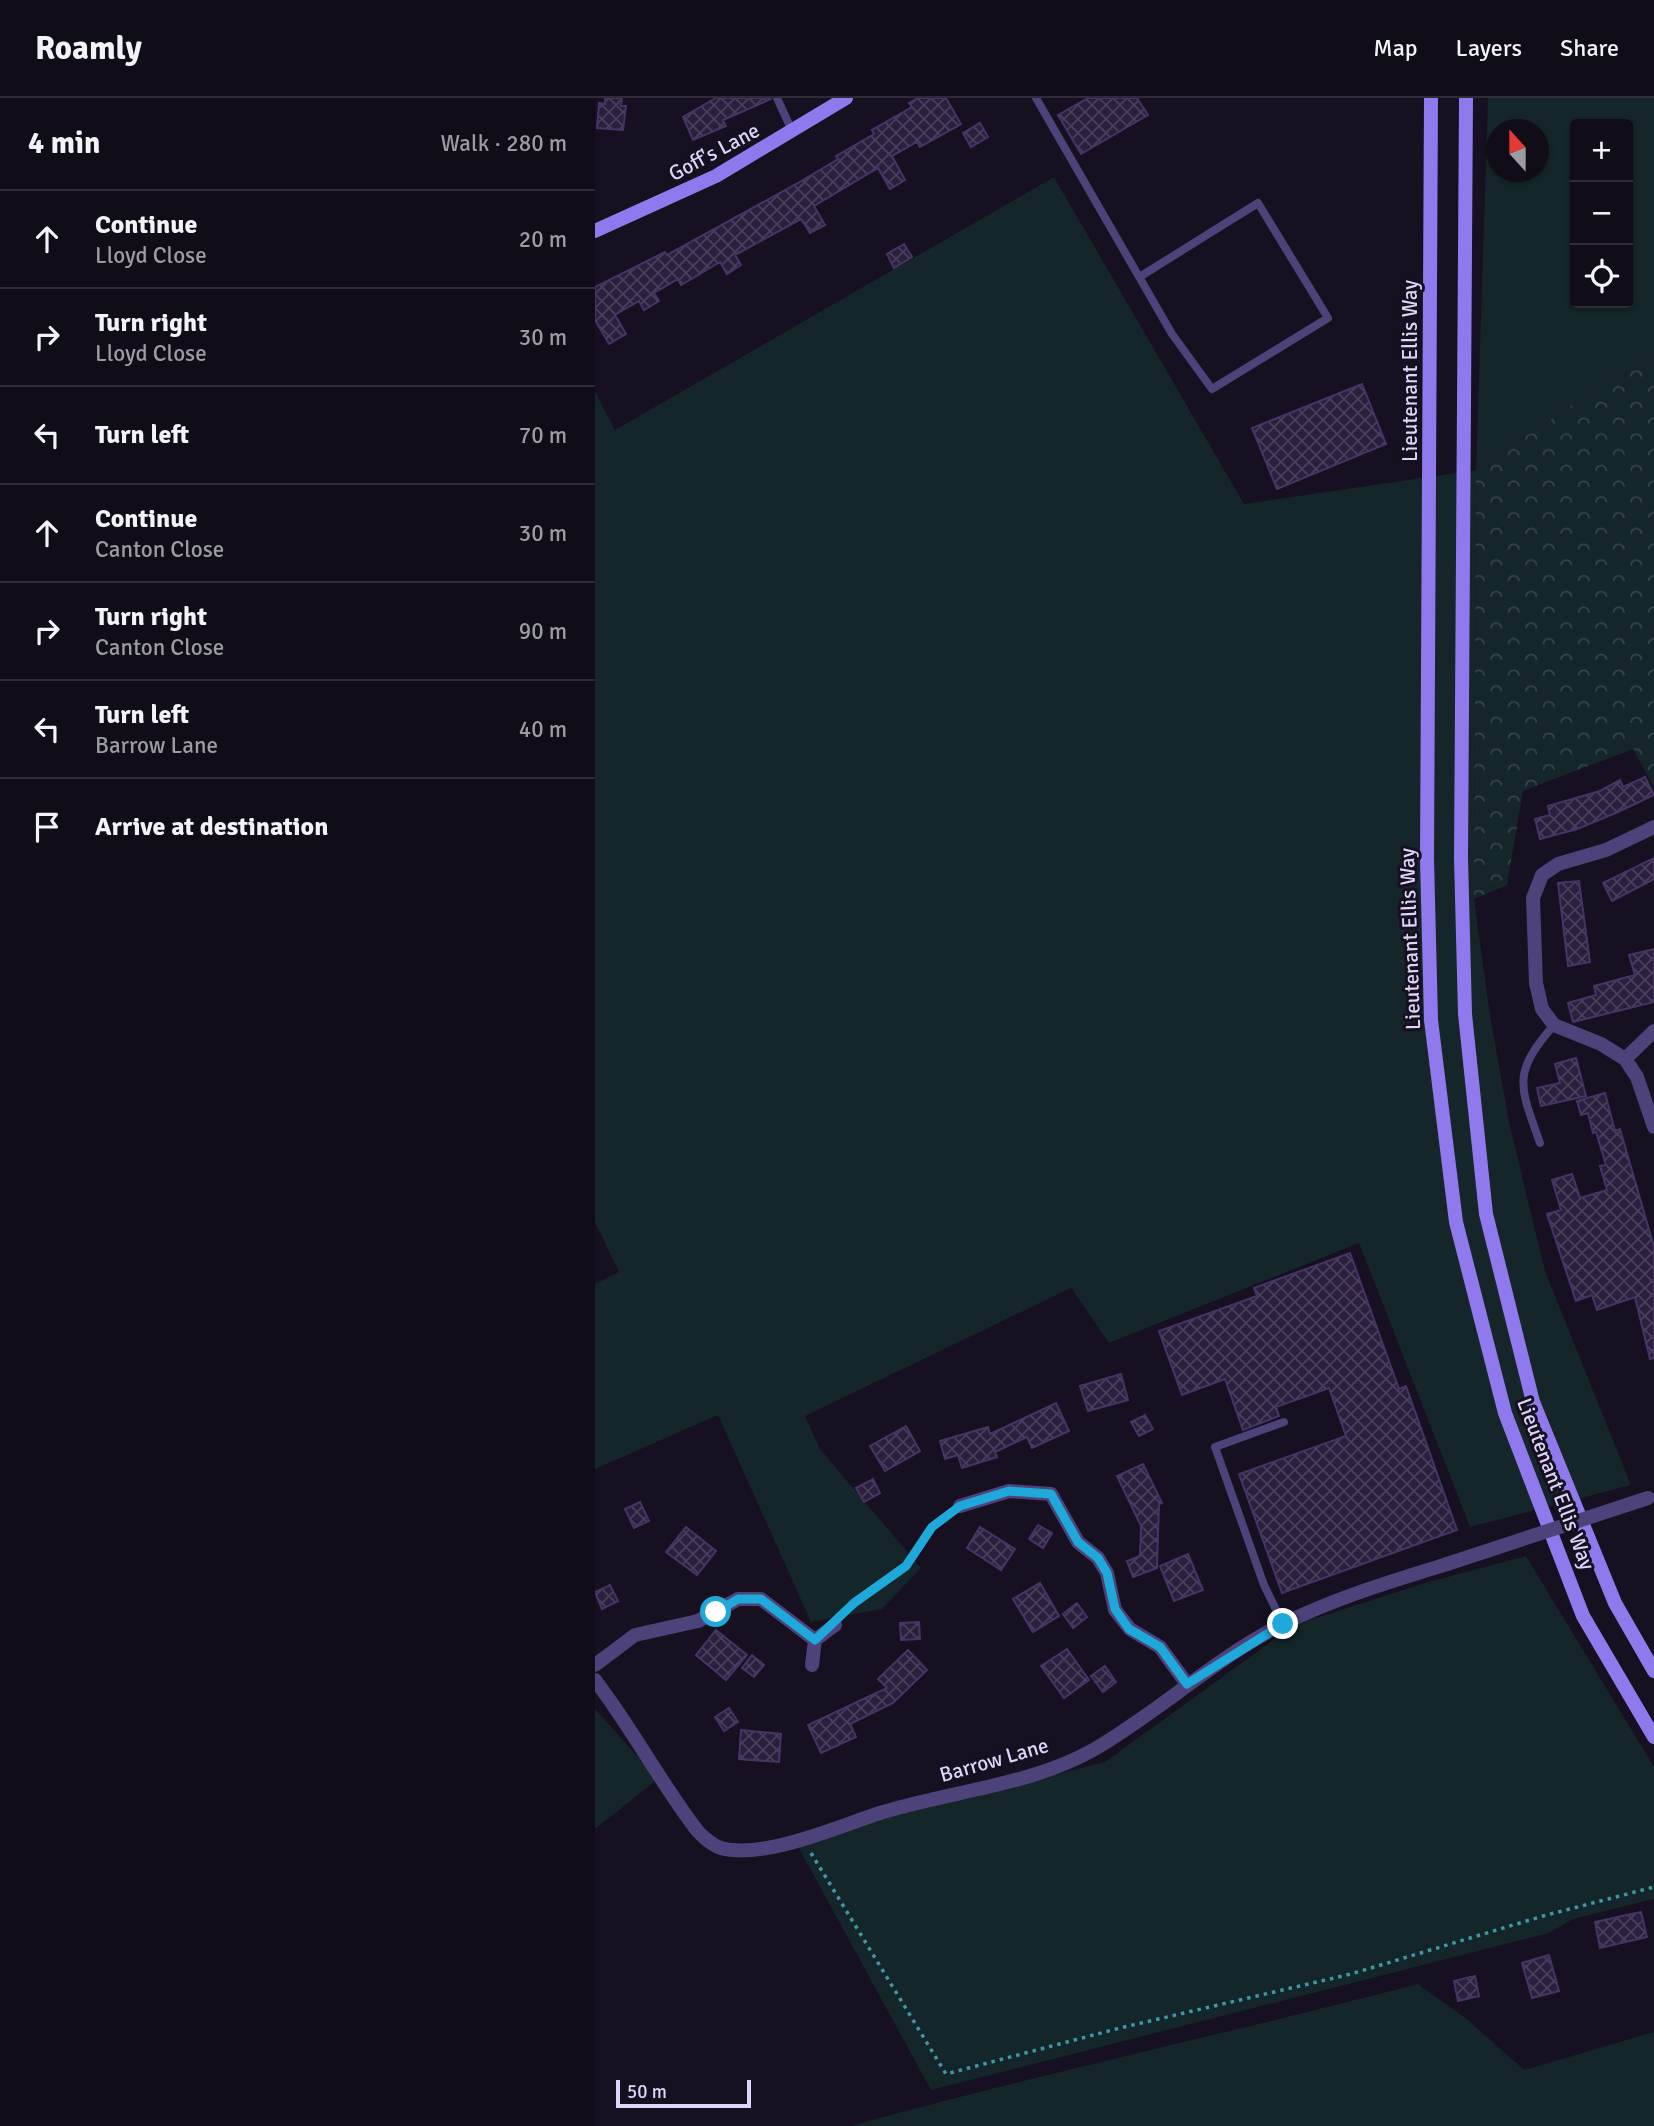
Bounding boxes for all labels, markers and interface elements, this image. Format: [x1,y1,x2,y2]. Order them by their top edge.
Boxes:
text: Roamly [35,28,142,69]
text: Map [1373,33,1418,63]
text: Layers [1456,33,1522,63]
text: Share [1560,33,1619,63]
street label: Goff's Lane [664,117,764,187]
north arrow [1486,119,1549,182]
map controls [1570,119,1633,308]
button: + [1570,119,1633,182]
text: 4 min [28,125,100,162]
text: Walk · 280 m [441,129,567,158]
button: − [1570,182,1633,245]
text: Continue [95,209,197,241]
icon: ahead [28,220,66,258]
text: 20 m [519,225,567,254]
text: Lloyd Close [95,241,207,270]
button: locate [1570,245,1633,308]
street label: Lieutenant Ellis Way [1397,280,1423,462]
text: Turn right [95,307,207,339]
icon: right [28,318,66,356]
text: 30 m [519,323,567,352]
text: Lloyd Close [95,339,207,368]
icon: left [28,416,66,454]
text: Turn left [95,419,189,451]
text: 70 m [519,421,567,450]
text: Continue [95,503,197,535]
icon: ahead [28,514,66,552]
text: 30 m [519,519,567,548]
text: Canton Close [95,535,224,564]
text: Turn right [95,601,207,633]
icon: right [28,612,66,650]
text: 90 m [519,617,567,646]
text: Canton Close [95,633,224,662]
text: Turn left [95,699,189,731]
icon: left [28,710,66,748]
text: 40 m [519,715,567,744]
text: Barrow Lane [95,731,218,760]
icon: arrive [28,808,66,846]
text: Arrive at destination [95,811,328,843]
street label: Lieutenant Ellis Way [1394,847,1426,1030]
street label: Lieutenant Ellis Way [1511,1394,1601,1574]
route start [700,1596,731,1627]
route end [1267,1608,1298,1639]
street label: Barrow Lane [936,1732,1052,1788]
scale bar [616,2077,751,2109]
text: 50 m [627,2080,667,2104]

